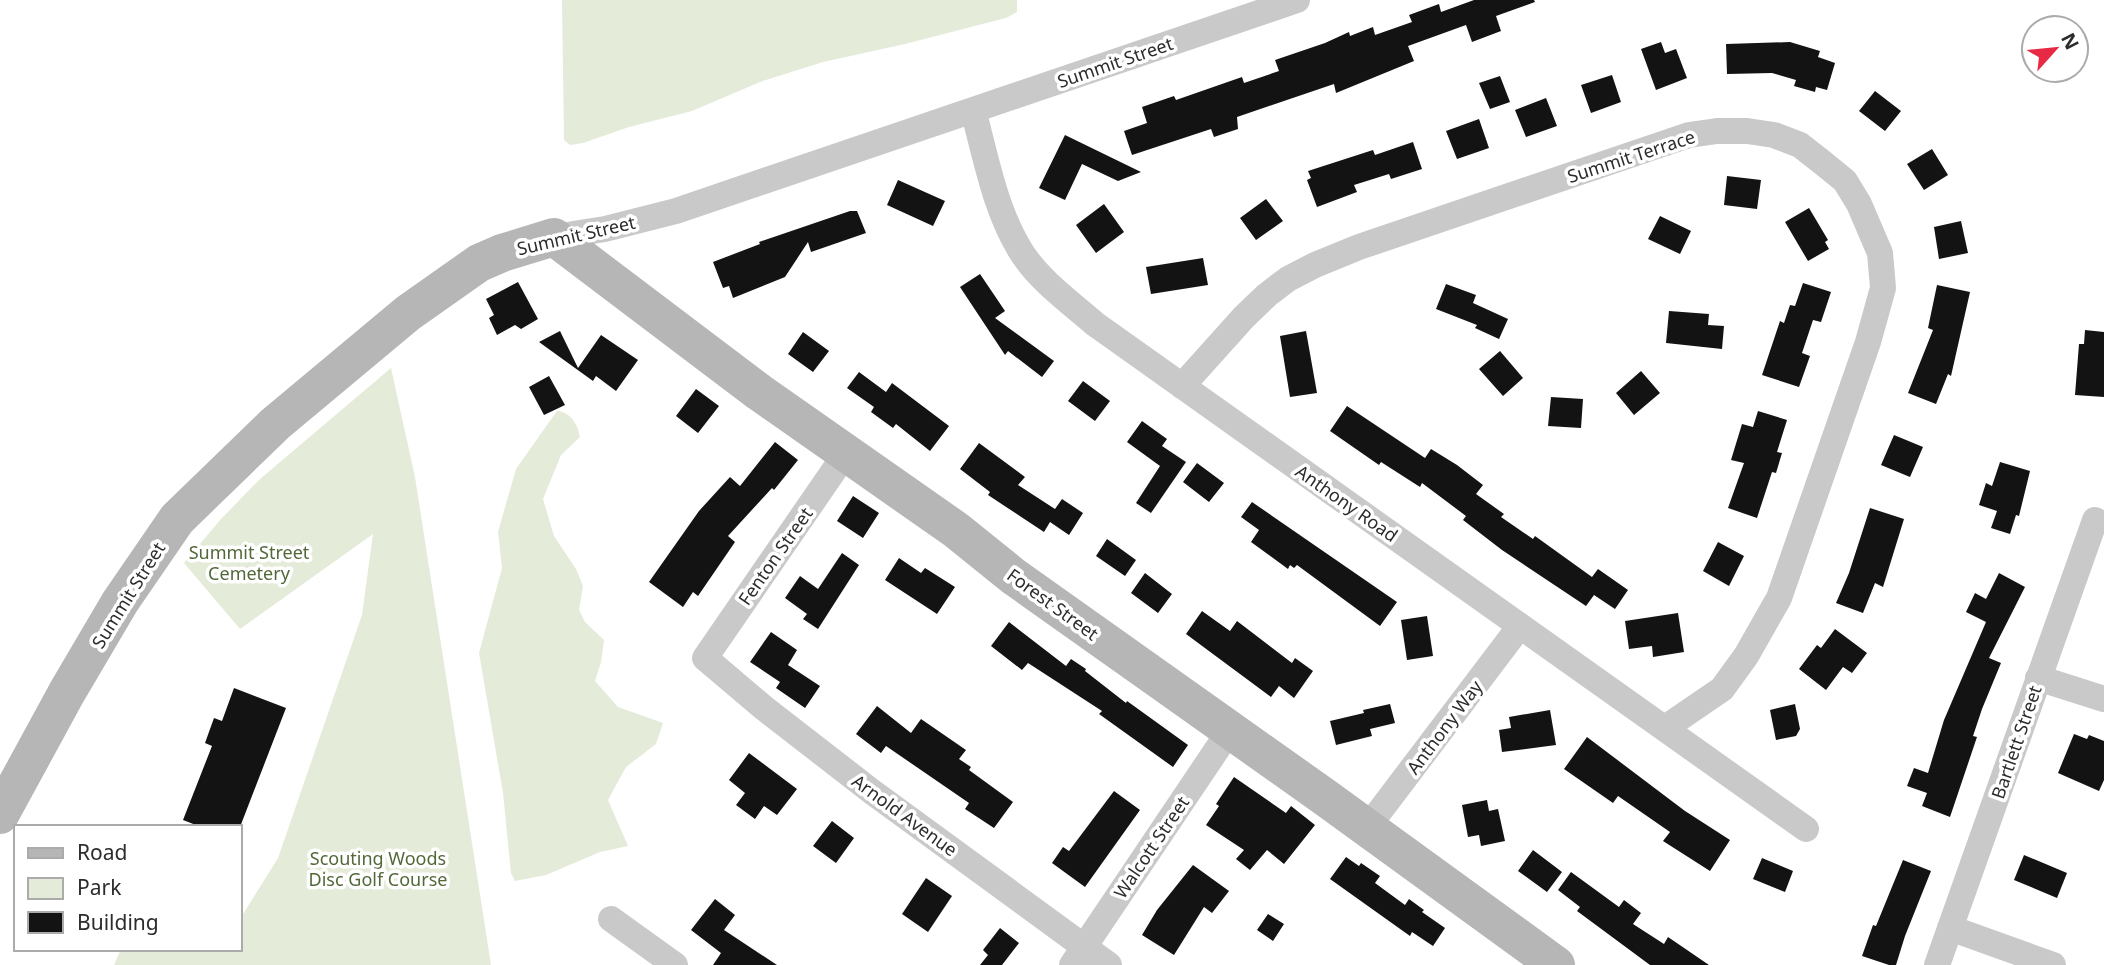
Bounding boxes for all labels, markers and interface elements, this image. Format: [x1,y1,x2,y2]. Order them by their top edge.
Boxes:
north arrow [2020,14,2090,84]
text: N [2055,28,2085,54]
street label: Summit Street [1054,31,1176,93]
street label: Summit Terrace [1564,124,1698,188]
street label: Summit Street [514,210,638,260]
street label: Anthony Road [1291,459,1403,547]
street label: Fenton Street [732,502,818,610]
street label: Summit Street [86,537,170,653]
park label: Summit Street Cemetery [189,540,310,585]
street label: Forest Street [1002,563,1104,646]
street label: Anthony Way [1401,674,1488,779]
street label: Bartlett Street [1985,682,2047,802]
street label: Arnold Avenue [848,769,962,861]
street label: Walcott Street [1108,791,1194,903]
legend [14,825,242,951]
text: Road [77,838,127,866]
park label: Scouting Woods Disc Golf Course [309,846,447,891]
text: Park [77,873,122,901]
text: Building [77,908,159,936]

